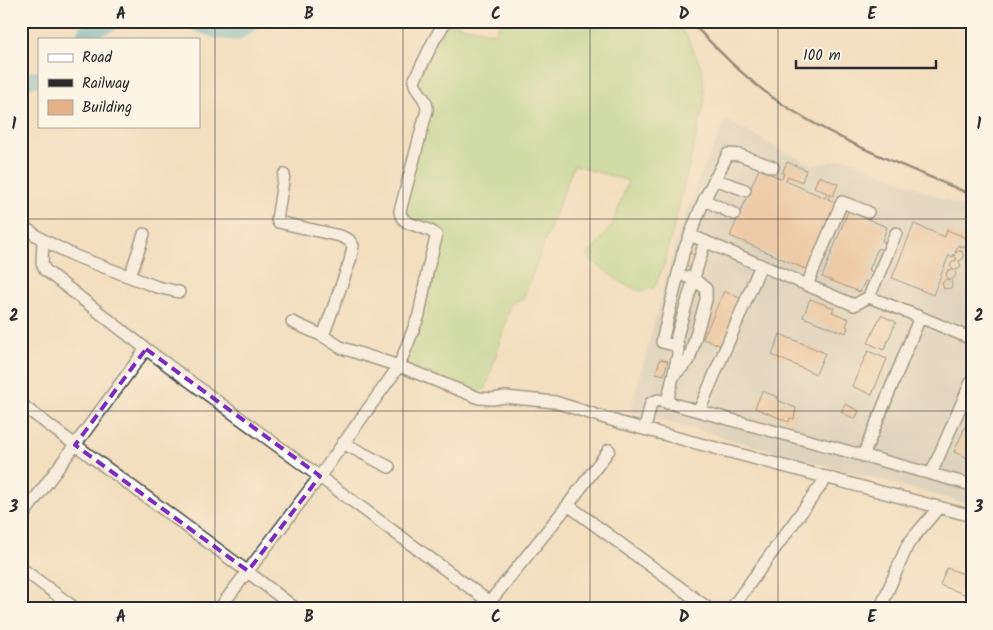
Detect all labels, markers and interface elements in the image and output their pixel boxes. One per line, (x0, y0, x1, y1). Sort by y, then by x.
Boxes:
text: A (116, 2, 126, 27)
text: B (304, 2, 314, 27)
text: C (491, 2, 501, 27)
text: D (679, 2, 690, 27)
text: E (868, 2, 878, 27)
legend (38, 38, 200, 128)
scale bar (796, 38, 936, 70)
text: 100 m (803, 44, 841, 68)
text: Road (82, 46, 113, 70)
text: Railway (82, 72, 130, 96)
text: Building (82, 96, 132, 120)
text: 1 (12, 112, 17, 137)
text: 1 (977, 112, 982, 137)
text: 2 (9, 304, 19, 329)
text: 2 (974, 304, 984, 329)
text: 3 (9, 495, 19, 520)
text: 3 (974, 495, 984, 520)
text: A (116, 605, 126, 630)
text: B (304, 605, 314, 630)
text: C (491, 605, 501, 630)
text: D (679, 605, 690, 630)
text: E (868, 605, 878, 630)

